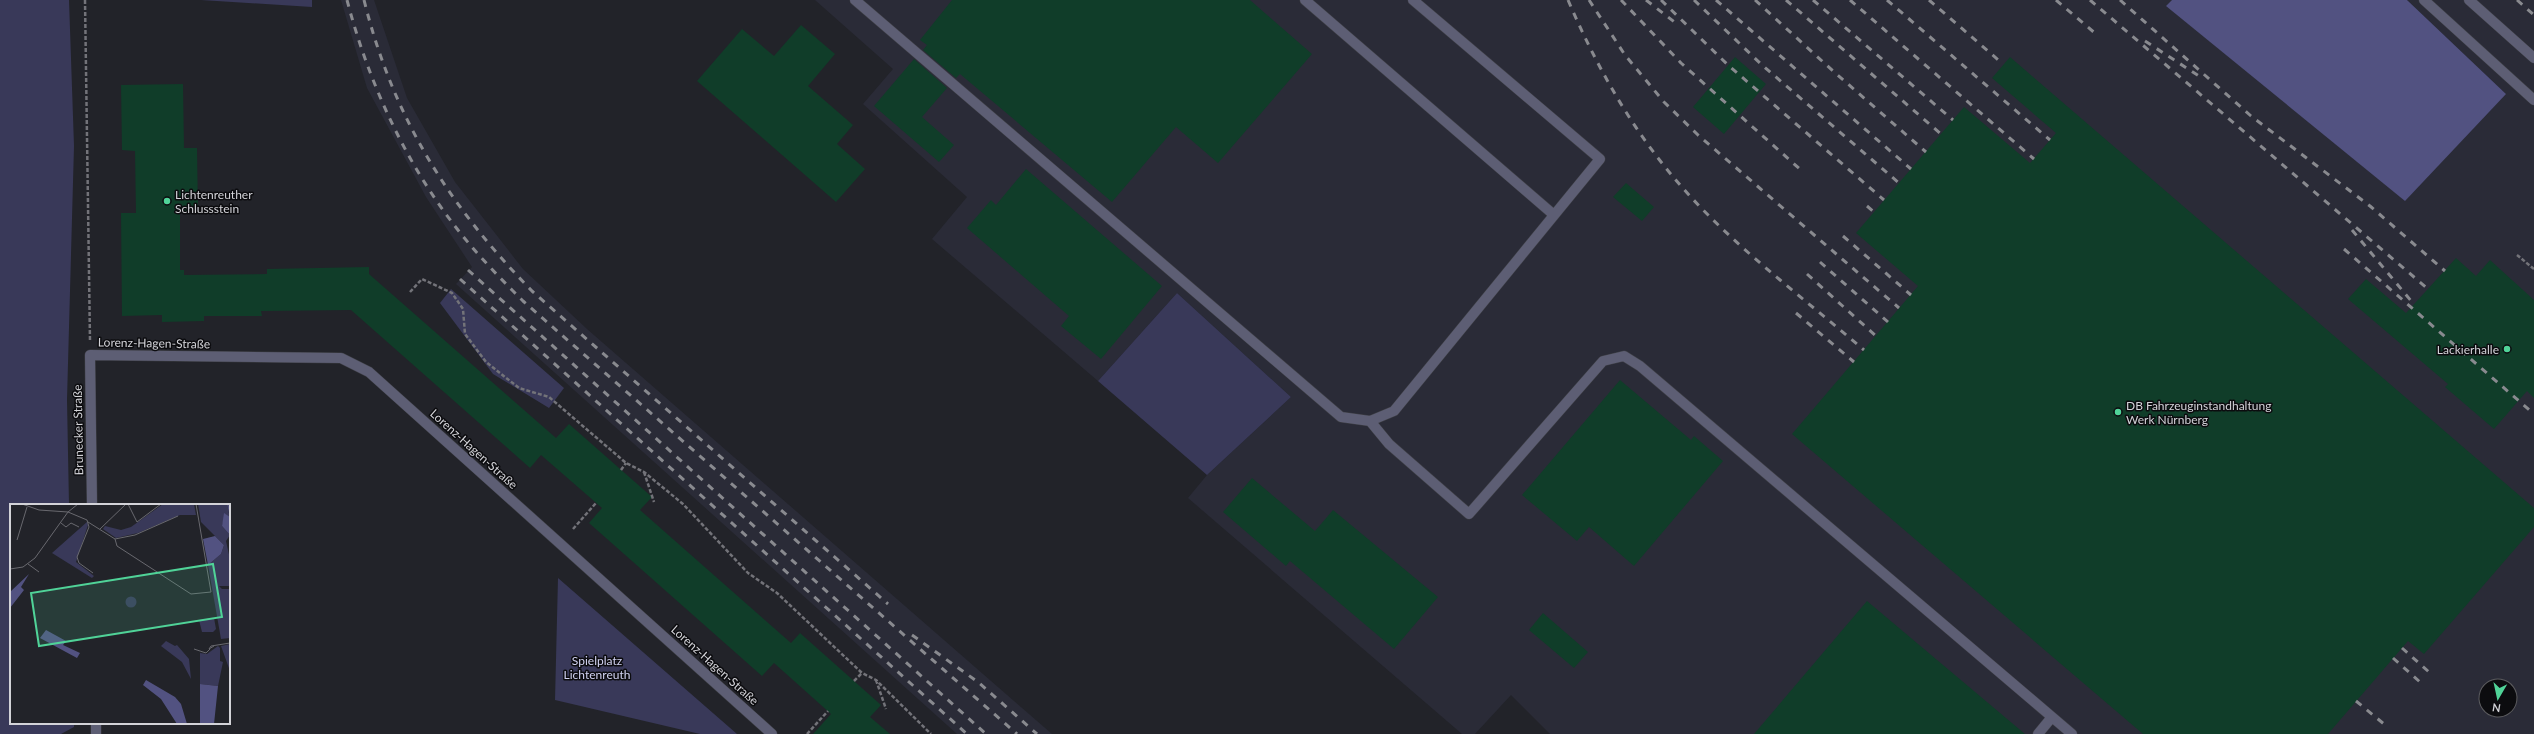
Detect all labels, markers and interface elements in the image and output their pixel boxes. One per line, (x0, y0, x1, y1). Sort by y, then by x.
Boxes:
place label: Lichtenreuther Schlussstein (175, 187, 253, 216)
marker: Lichtenreuther Schlussstein (162, 196, 172, 206)
street label: Lorenz-Hagen-Straße (98, 335, 210, 351)
place label: Lackierhalle (2437, 342, 2499, 357)
marker: Lackierhalle (2502, 344, 2512, 354)
street label: Brunecker Straße (70, 384, 86, 476)
place label: DB Fahrzeuginstandhaltung Werk Nürnberg (2126, 398, 2271, 427)
street label: Lorenz-Hagen-Straße (427, 406, 521, 492)
marker: DB Fahrzeuginstandhaltung Werk Nürnberg (2113, 407, 2123, 417)
inset map (10, 504, 230, 724)
street label: Lorenz-Hagen-Straße (668, 622, 762, 708)
park label: Spielplatz Lichtenreuth (564, 653, 630, 682)
north arrow (2478, 678, 2518, 718)
text: N (2491, 701, 2502, 715)

